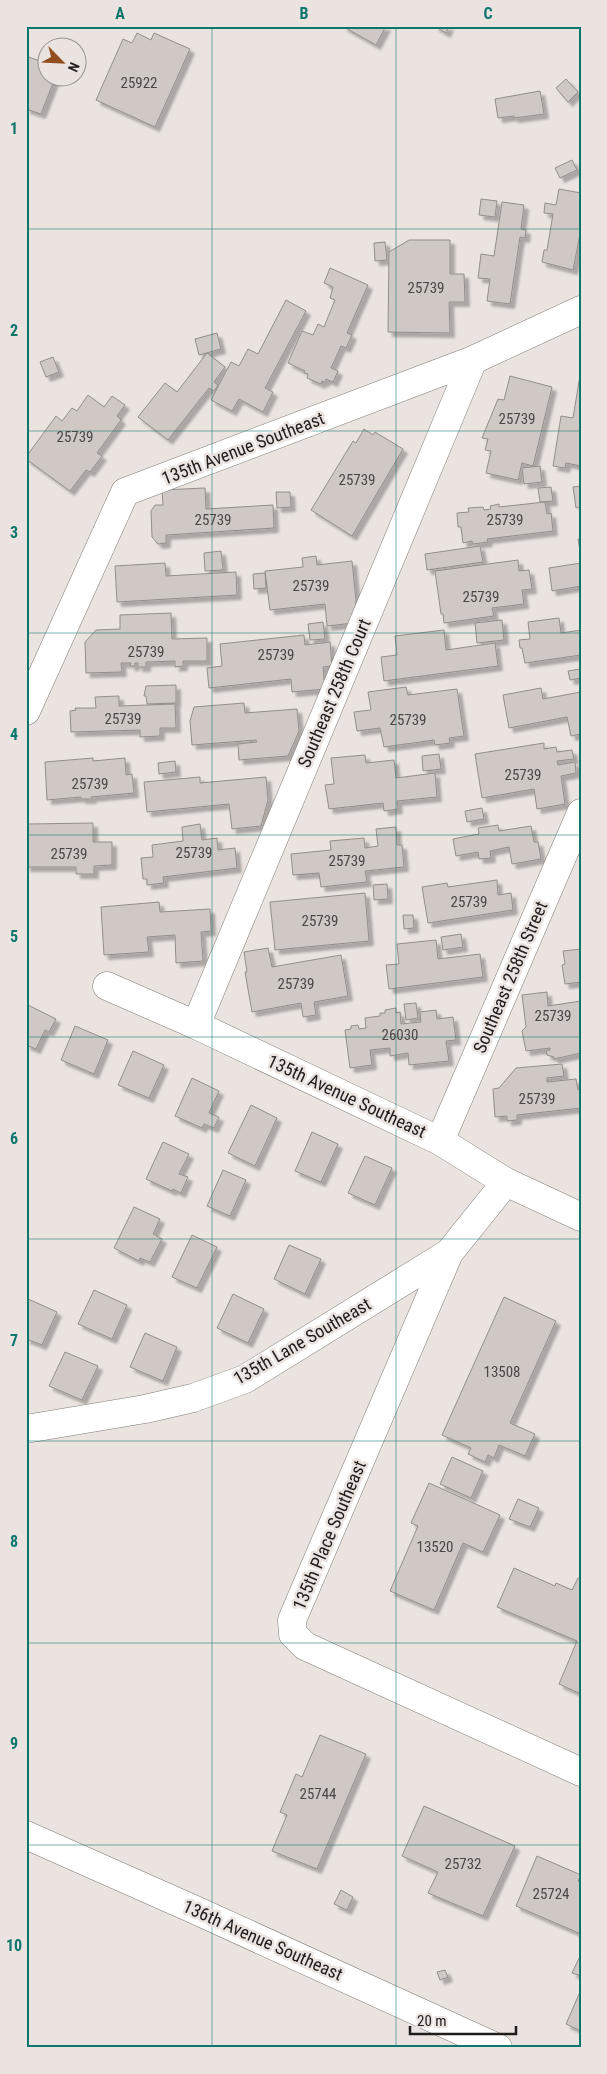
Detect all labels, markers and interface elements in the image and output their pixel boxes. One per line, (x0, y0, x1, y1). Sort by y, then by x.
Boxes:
text: A (115, 4, 125, 23)
text: B (300, 4, 309, 23)
text: C (483, 4, 493, 23)
north arrow (38, 38, 88, 88)
text: N (65, 60, 83, 74)
house number: 25922 (120, 74, 158, 92)
text: 1 (10, 119, 18, 138)
house number: 25739 (407, 279, 445, 297)
text: 2 (10, 321, 18, 340)
street label: 135th Avenue Southeast (159, 407, 327, 489)
house number: 25739 (498, 410, 536, 428)
house number: 25739 (56, 428, 94, 446)
house number: 25739 (338, 471, 376, 489)
house number: 25739 (194, 511, 232, 529)
house number: 25739 (486, 511, 524, 529)
text: 3 (10, 523, 18, 542)
house number: 25739 (292, 577, 330, 595)
house number: 25739 (462, 588, 500, 606)
street label: Southeast 258th Court (293, 615, 375, 771)
house number: 25739 (127, 643, 165, 661)
house number: 25739 (257, 646, 295, 664)
house number: 25739 (104, 710, 142, 728)
house number: 25739 (389, 711, 427, 729)
text: 4 (10, 725, 18, 744)
house number: 25739 (504, 766, 542, 784)
house number: 25739 (71, 775, 109, 793)
house number: 25739 (175, 844, 213, 862)
house number: 25739 (50, 845, 88, 863)
house number: 25739 (328, 852, 366, 870)
house number: 25739 (450, 893, 488, 911)
street label: Southeast 258th Street (469, 898, 551, 1056)
house number: 25739 (301, 912, 339, 930)
text: 5 (10, 927, 18, 946)
house number: 25739 (277, 975, 315, 993)
house number: 25739 (534, 1007, 572, 1025)
house number: 26030 (381, 1026, 419, 1044)
street label: 135th Avenue Southeast (264, 1050, 430, 1142)
house number: 25739 (518, 1090, 556, 1108)
text: 6 (10, 1129, 18, 1148)
street label: 135th Lane Southeast (230, 1293, 374, 1389)
text: 7 (10, 1331, 18, 1350)
house number: 13508 (483, 1363, 521, 1381)
street label: 135th Place Southeast (288, 1457, 370, 1613)
text: 8 (10, 1532, 18, 1551)
house number: 13520 (416, 1538, 454, 1556)
text: 9 (10, 1734, 18, 1753)
house number: 25744 (299, 1785, 337, 1803)
house number: 25732 (444, 1855, 482, 1873)
house number: 25724 (532, 1885, 570, 1903)
street label: 136th Avenue Southeast (180, 1895, 346, 1985)
text: 10 (6, 1936, 22, 1955)
scale bar (410, 2004, 516, 2036)
text: 20 m (417, 2012, 447, 2030)

